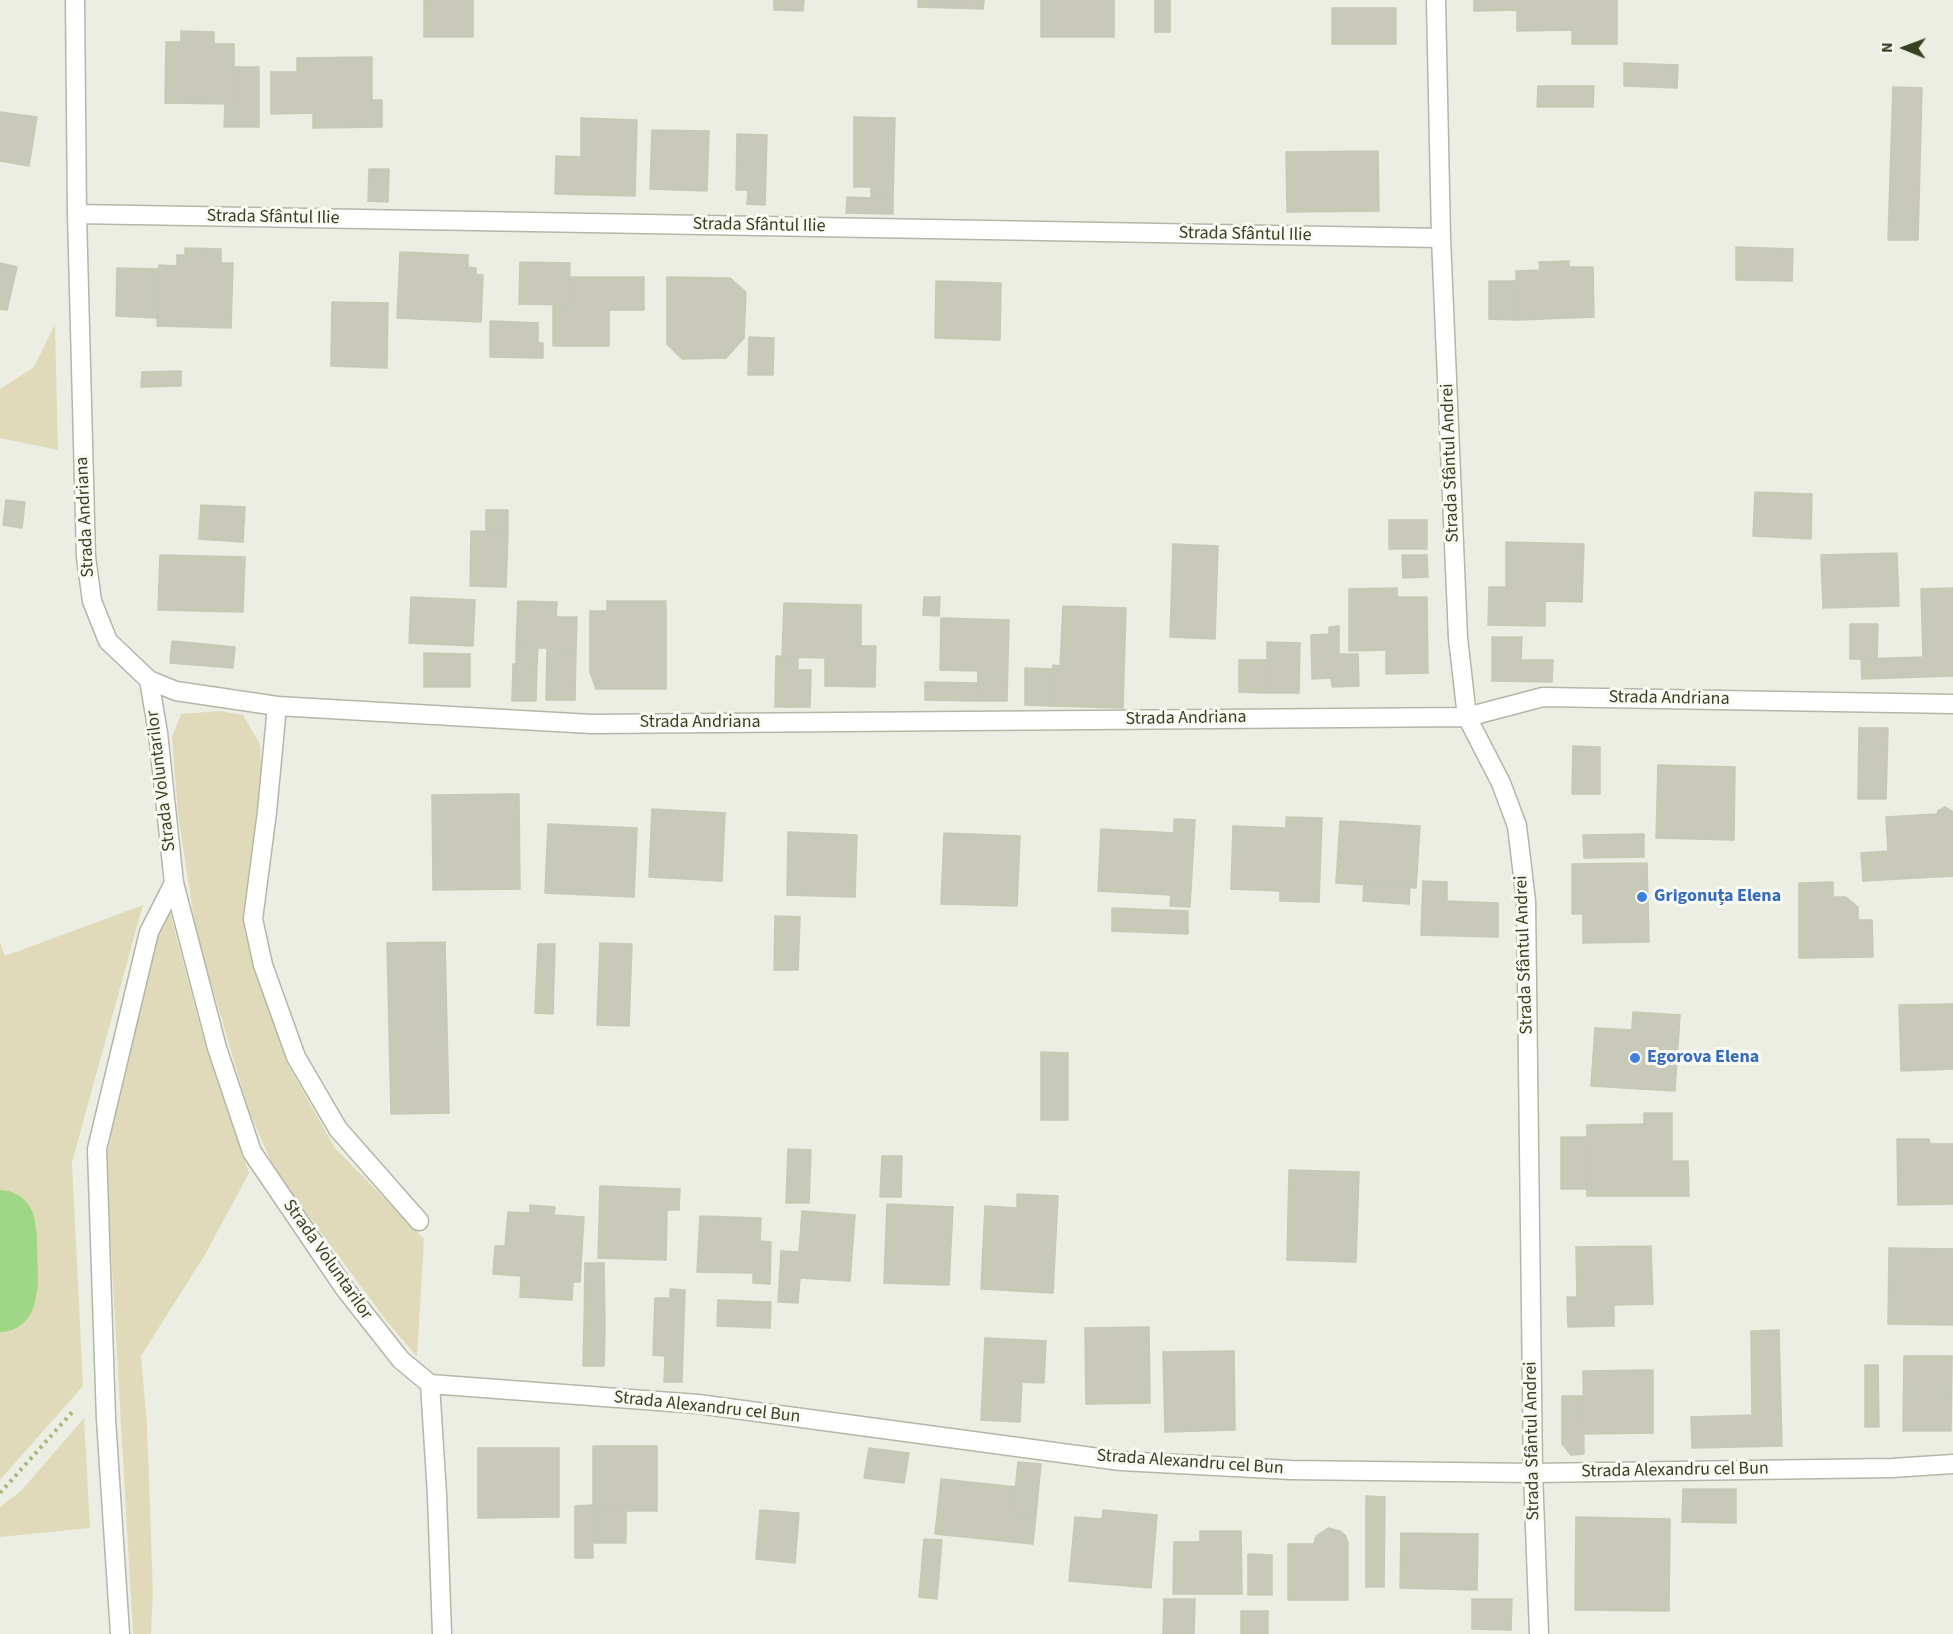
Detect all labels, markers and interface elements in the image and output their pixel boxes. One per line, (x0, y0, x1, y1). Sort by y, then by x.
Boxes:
north arrow (1875, 18, 1935, 78)
text: N (1876, 42, 1898, 53)
street label: Strada Sfântul Ilie (206, 206, 340, 230)
street label: Strada Sfântul Ilie (692, 214, 826, 238)
street label: Strada Sfântul Ilie (1178, 223, 1312, 247)
street label: Strada Sfântul Andrei (1437, 383, 1465, 543)
street label: Strada Andriana (72, 456, 100, 578)
street label: Strada Andriana (1608, 687, 1730, 711)
street label: Strada Andriana (1125, 707, 1247, 731)
street label: Strada Voluntarilor (143, 709, 181, 853)
street label: Strada Andriana (639, 712, 761, 734)
street label: Strada Sfântul Andrei (1511, 875, 1539, 1035)
place label: Grigonuța Elena (1654, 886, 1781, 908)
marker: Grigonuța Elena (1635, 890, 1649, 904)
place label: Egorova Elena (1647, 1047, 1759, 1069)
marker: Egorova Elena (1628, 1051, 1642, 1065)
street label: Strada Voluntarilor (277, 1196, 377, 1324)
street label: Strada Sfântul Andrei (1521, 1361, 1545, 1521)
street label: Strada Alexandru cel Bun (613, 1387, 801, 1429)
street label: Strada Alexandru cel Bun (1096, 1446, 1284, 1480)
street label: Strada Alexandru cel Bun (1581, 1459, 1769, 1483)

